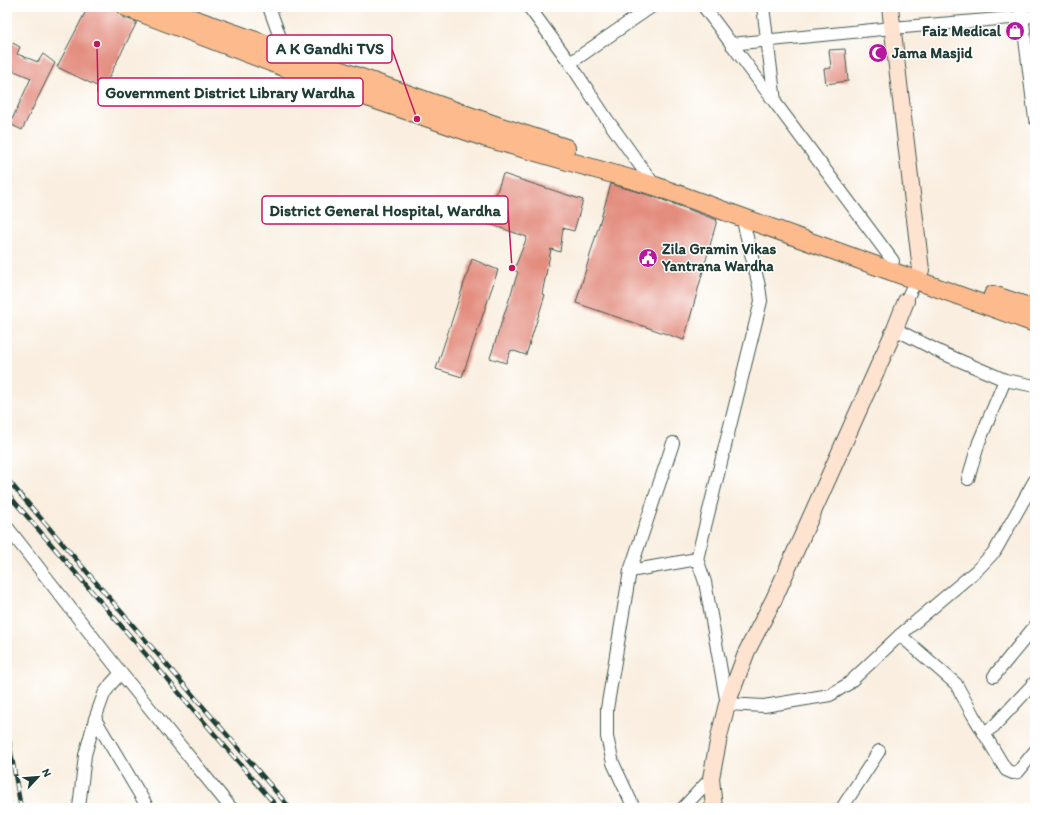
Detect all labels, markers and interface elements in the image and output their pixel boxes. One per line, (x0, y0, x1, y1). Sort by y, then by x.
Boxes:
shop icon: Faiz Medical (1004, 20, 1026, 42)
place label: Faiz Medical (922, 22, 1002, 40)
callout: A K Gandhi TVS (267, 35, 392, 63)
text: A K Gandhi TVS (275, 39, 384, 58)
mosque icon: Jama Masjid (867, 42, 889, 64)
place label: Jama Masjid (891, 44, 973, 63)
callout: Government District Library Wardha (98, 78, 363, 106)
text: Government District Library Wardha (105, 83, 356, 103)
callout: District General Hospital, Wardha (262, 196, 508, 224)
text: District General Hospital, Wardha (269, 201, 501, 221)
place label: Zila Gramin Vikas Yantrana Wardha (661, 240, 777, 275)
public building icon: Zila Gramin Vikas Yantrana Wardha (637, 247, 659, 269)
north arrow (18, 757, 58, 797)
text: N (39, 767, 54, 779)

